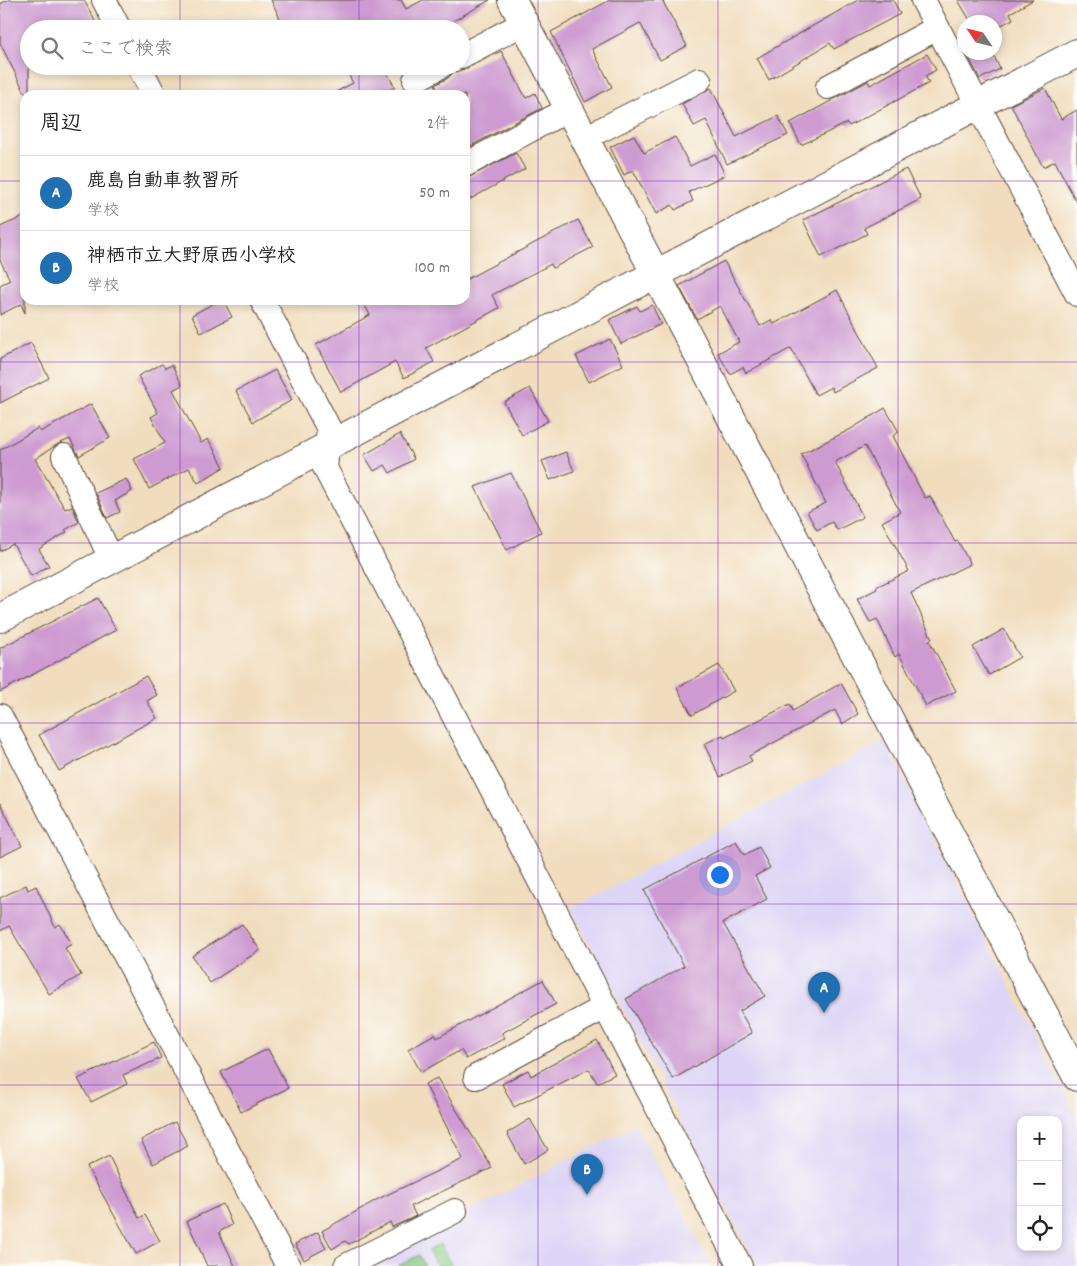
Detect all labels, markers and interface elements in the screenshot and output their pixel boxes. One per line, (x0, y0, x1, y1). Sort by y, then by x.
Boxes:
north arrow (957, 15, 1002, 60)
search box (20, 20, 470, 75)
icon: search (38, 34, 66, 62)
text: ここで検索 (78, 37, 173, 64)
text: 周辺 (40, 110, 82, 140)
text: 2件 (427, 113, 450, 136)
text: 鹿島自動車教習所 (87, 169, 239, 196)
text: A (52, 182, 60, 205)
text: 50 m (419, 182, 450, 205)
text: 学校 (87, 200, 119, 223)
text: 神栖市立大野原西小学校 (87, 244, 296, 271)
text: B (52, 257, 60, 280)
text: 100 m (414, 257, 450, 280)
text: 学校 (87, 275, 119, 298)
your location (707, 862, 733, 888)
pin: A (808, 972, 840, 1013)
map controls (1017, 1116, 1062, 1251)
button: + (1017, 1116, 1062, 1161)
pin: B (571, 1154, 603, 1195)
button: − (1017, 1161, 1062, 1206)
button: locate (1017, 1206, 1062, 1251)

